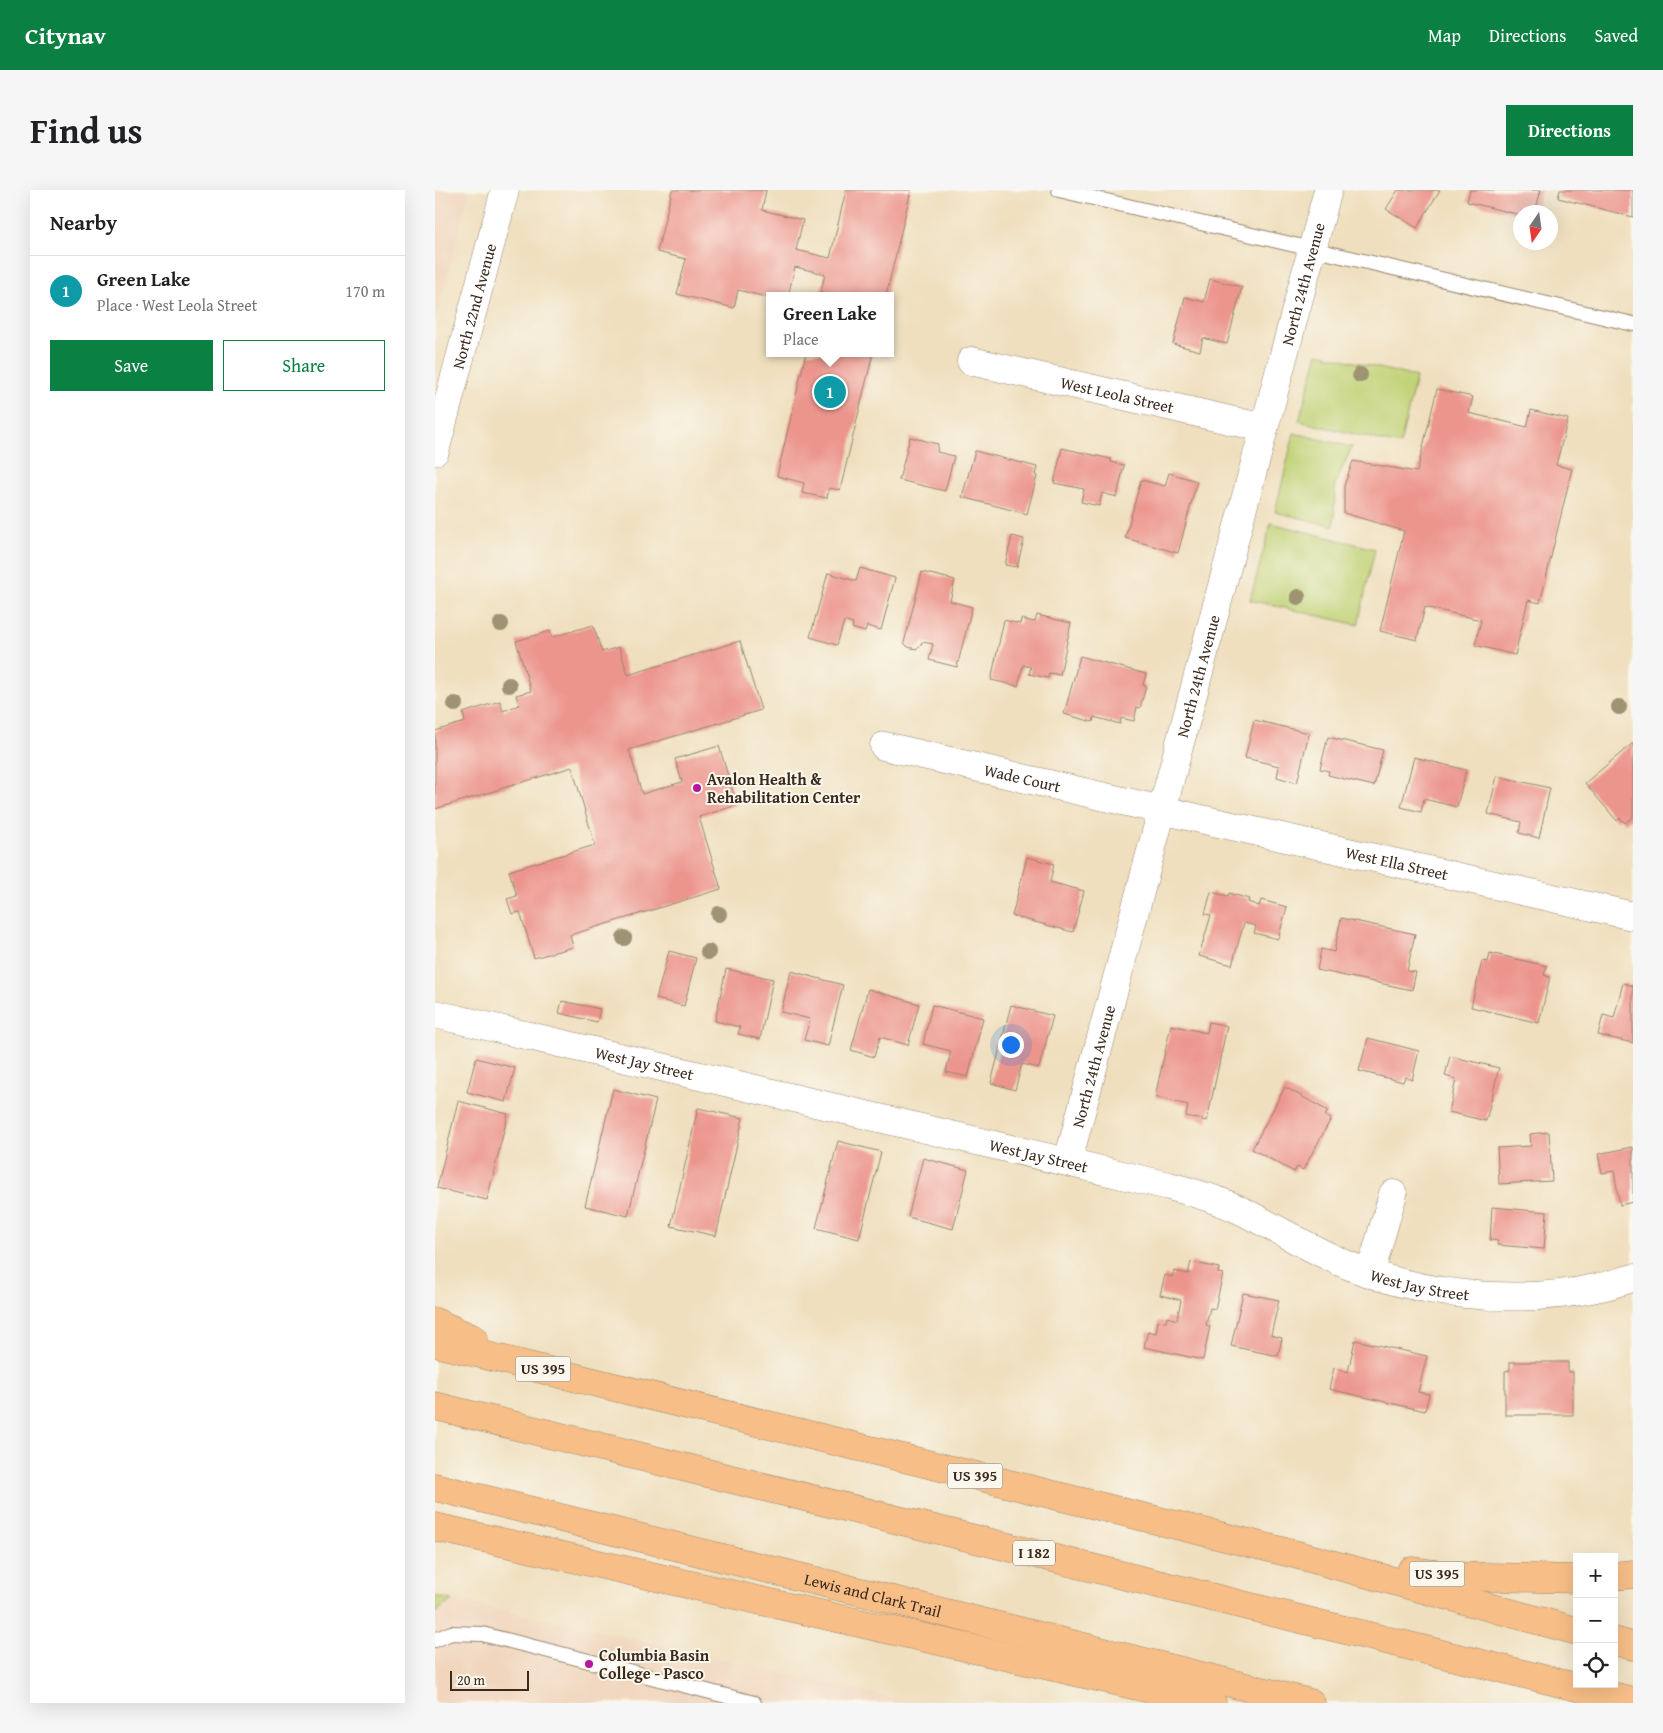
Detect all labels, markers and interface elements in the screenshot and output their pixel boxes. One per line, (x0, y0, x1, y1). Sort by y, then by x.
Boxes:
text: Citynav (25, 18, 106, 53)
text: Map (1428, 22, 1461, 49)
text: Directions (1489, 22, 1566, 49)
text: Saved (1594, 22, 1638, 49)
text: Find us (30, 105, 143, 156)
button: Directions (1506, 105, 1633, 156)
north arrow (1513, 205, 1558, 250)
text: Nearby (50, 207, 117, 238)
street label: North 24th Avenue (1275, 220, 1331, 348)
street label: North 22nd Avenue (446, 241, 502, 372)
text: Green Lake (97, 265, 190, 293)
text: 1 (62, 279, 70, 303)
text: 170 m (345, 279, 385, 303)
popup (766, 292, 894, 357)
text: Place · West Leola Street (97, 293, 258, 317)
text: Green Lake (783, 299, 877, 327)
text: Place (783, 327, 819, 351)
button: Save (50, 340, 213, 391)
button: Share (223, 340, 385, 391)
street label: West Leola Street (1058, 370, 1177, 419)
pin: 1 (814, 373, 846, 411)
street label: North 24th Avenue (1170, 612, 1226, 740)
street label: Wade Court (982, 757, 1063, 798)
place label: Avalon Health & Rehabilitation Center (707, 767, 861, 809)
marker: Avalon Health & Rehabilitation Center (691, 782, 703, 794)
street label: West Ella Street (1343, 840, 1451, 886)
street label: North 24th Avenue (1065, 1002, 1121, 1130)
your location (998, 1032, 1024, 1058)
street label: West Jay Street (593, 1040, 696, 1086)
street label: West Jay Street (987, 1132, 1091, 1179)
street label: West Jay Street (1367, 1262, 1471, 1306)
road number: US 395 (515, 1356, 571, 1382)
road number: US 395 (947, 1464, 1003, 1488)
road number: I 182 (1013, 1540, 1055, 1566)
map controls (1573, 1553, 1618, 1688)
button: + (1573, 1553, 1618, 1598)
road number: US 395 (1409, 1562, 1465, 1586)
street label: Lewis and Clark Trail (802, 1566, 945, 1624)
button: − (1573, 1598, 1618, 1643)
place label: Columbia Basin College - Pasco (599, 1643, 710, 1685)
button: locate (1573, 1643, 1618, 1688)
marker: Columbia Basin College - Pasco (583, 1658, 595, 1670)
scale bar (450, 1668, 529, 1691)
text: 20 m (457, 1670, 485, 1690)

